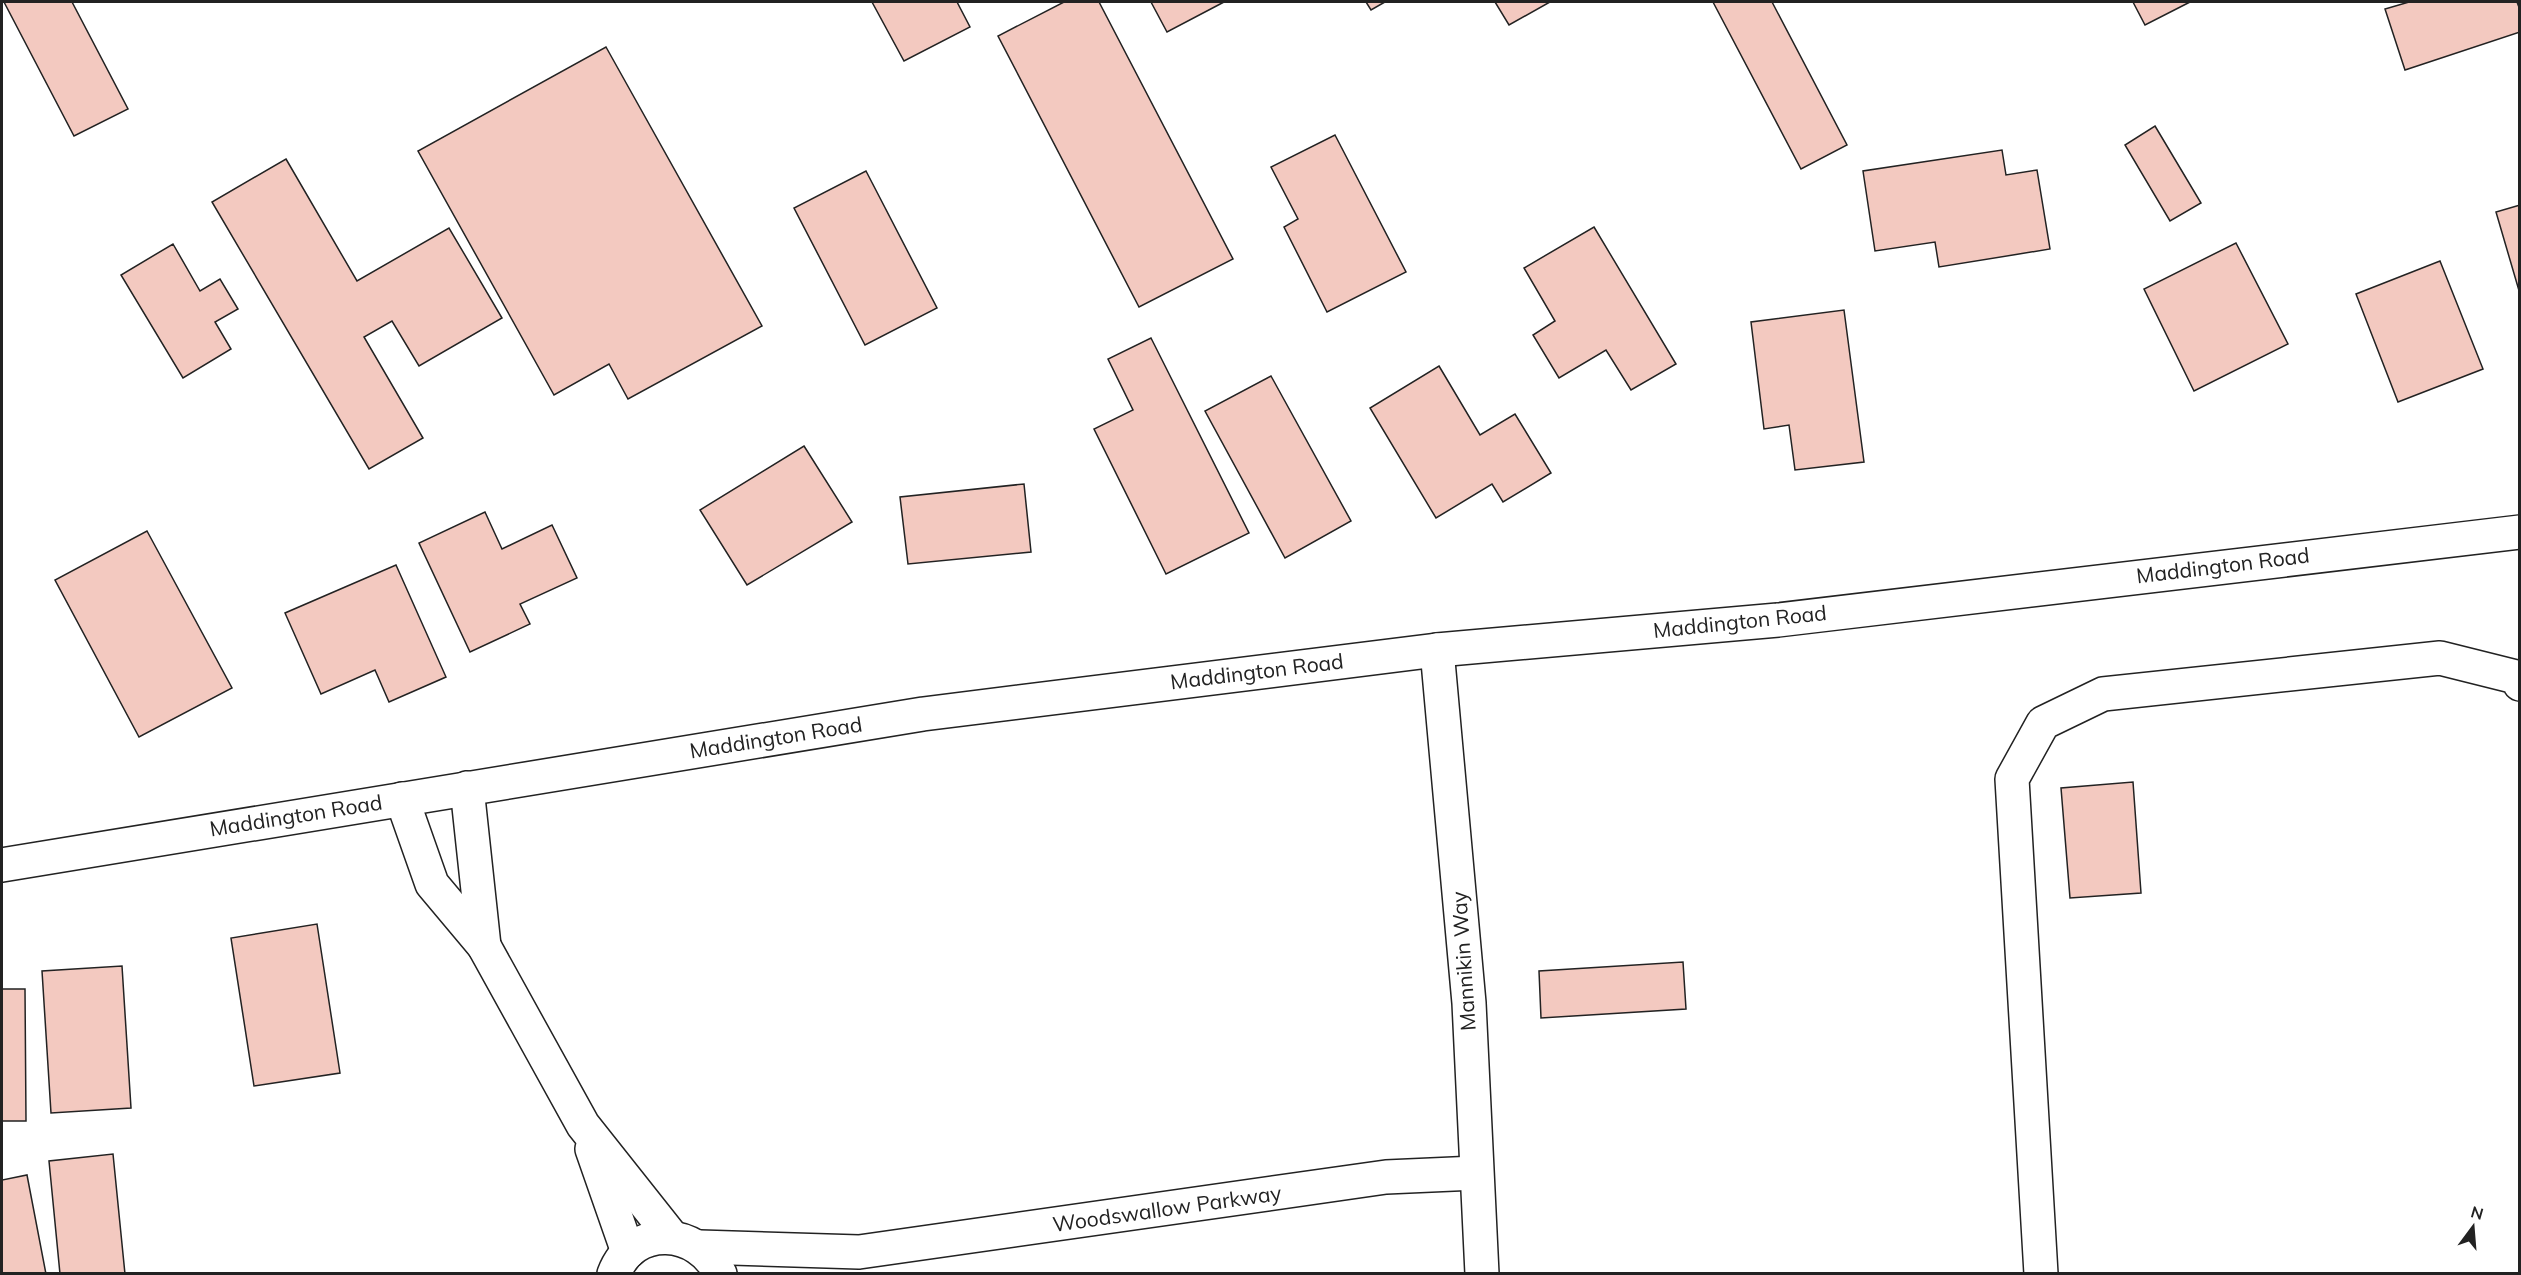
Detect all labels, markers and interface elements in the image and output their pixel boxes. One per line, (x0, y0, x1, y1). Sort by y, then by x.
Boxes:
street label: Maddington Road (2135, 541, 2311, 589)
street label: Maddington Road (1652, 599, 1828, 643)
street label: Maddington Road (1169, 647, 1345, 695)
street label: Maddington Road (688, 711, 864, 763)
street label: Maddington Road (208, 789, 384, 841)
street label: Mannikin Way (1445, 891, 1481, 1032)
street label: Woodswallow Parkway (1051, 1179, 1283, 1237)
north arrow (2443, 1197, 2503, 1257)
text: N (2469, 1201, 2486, 1224)

